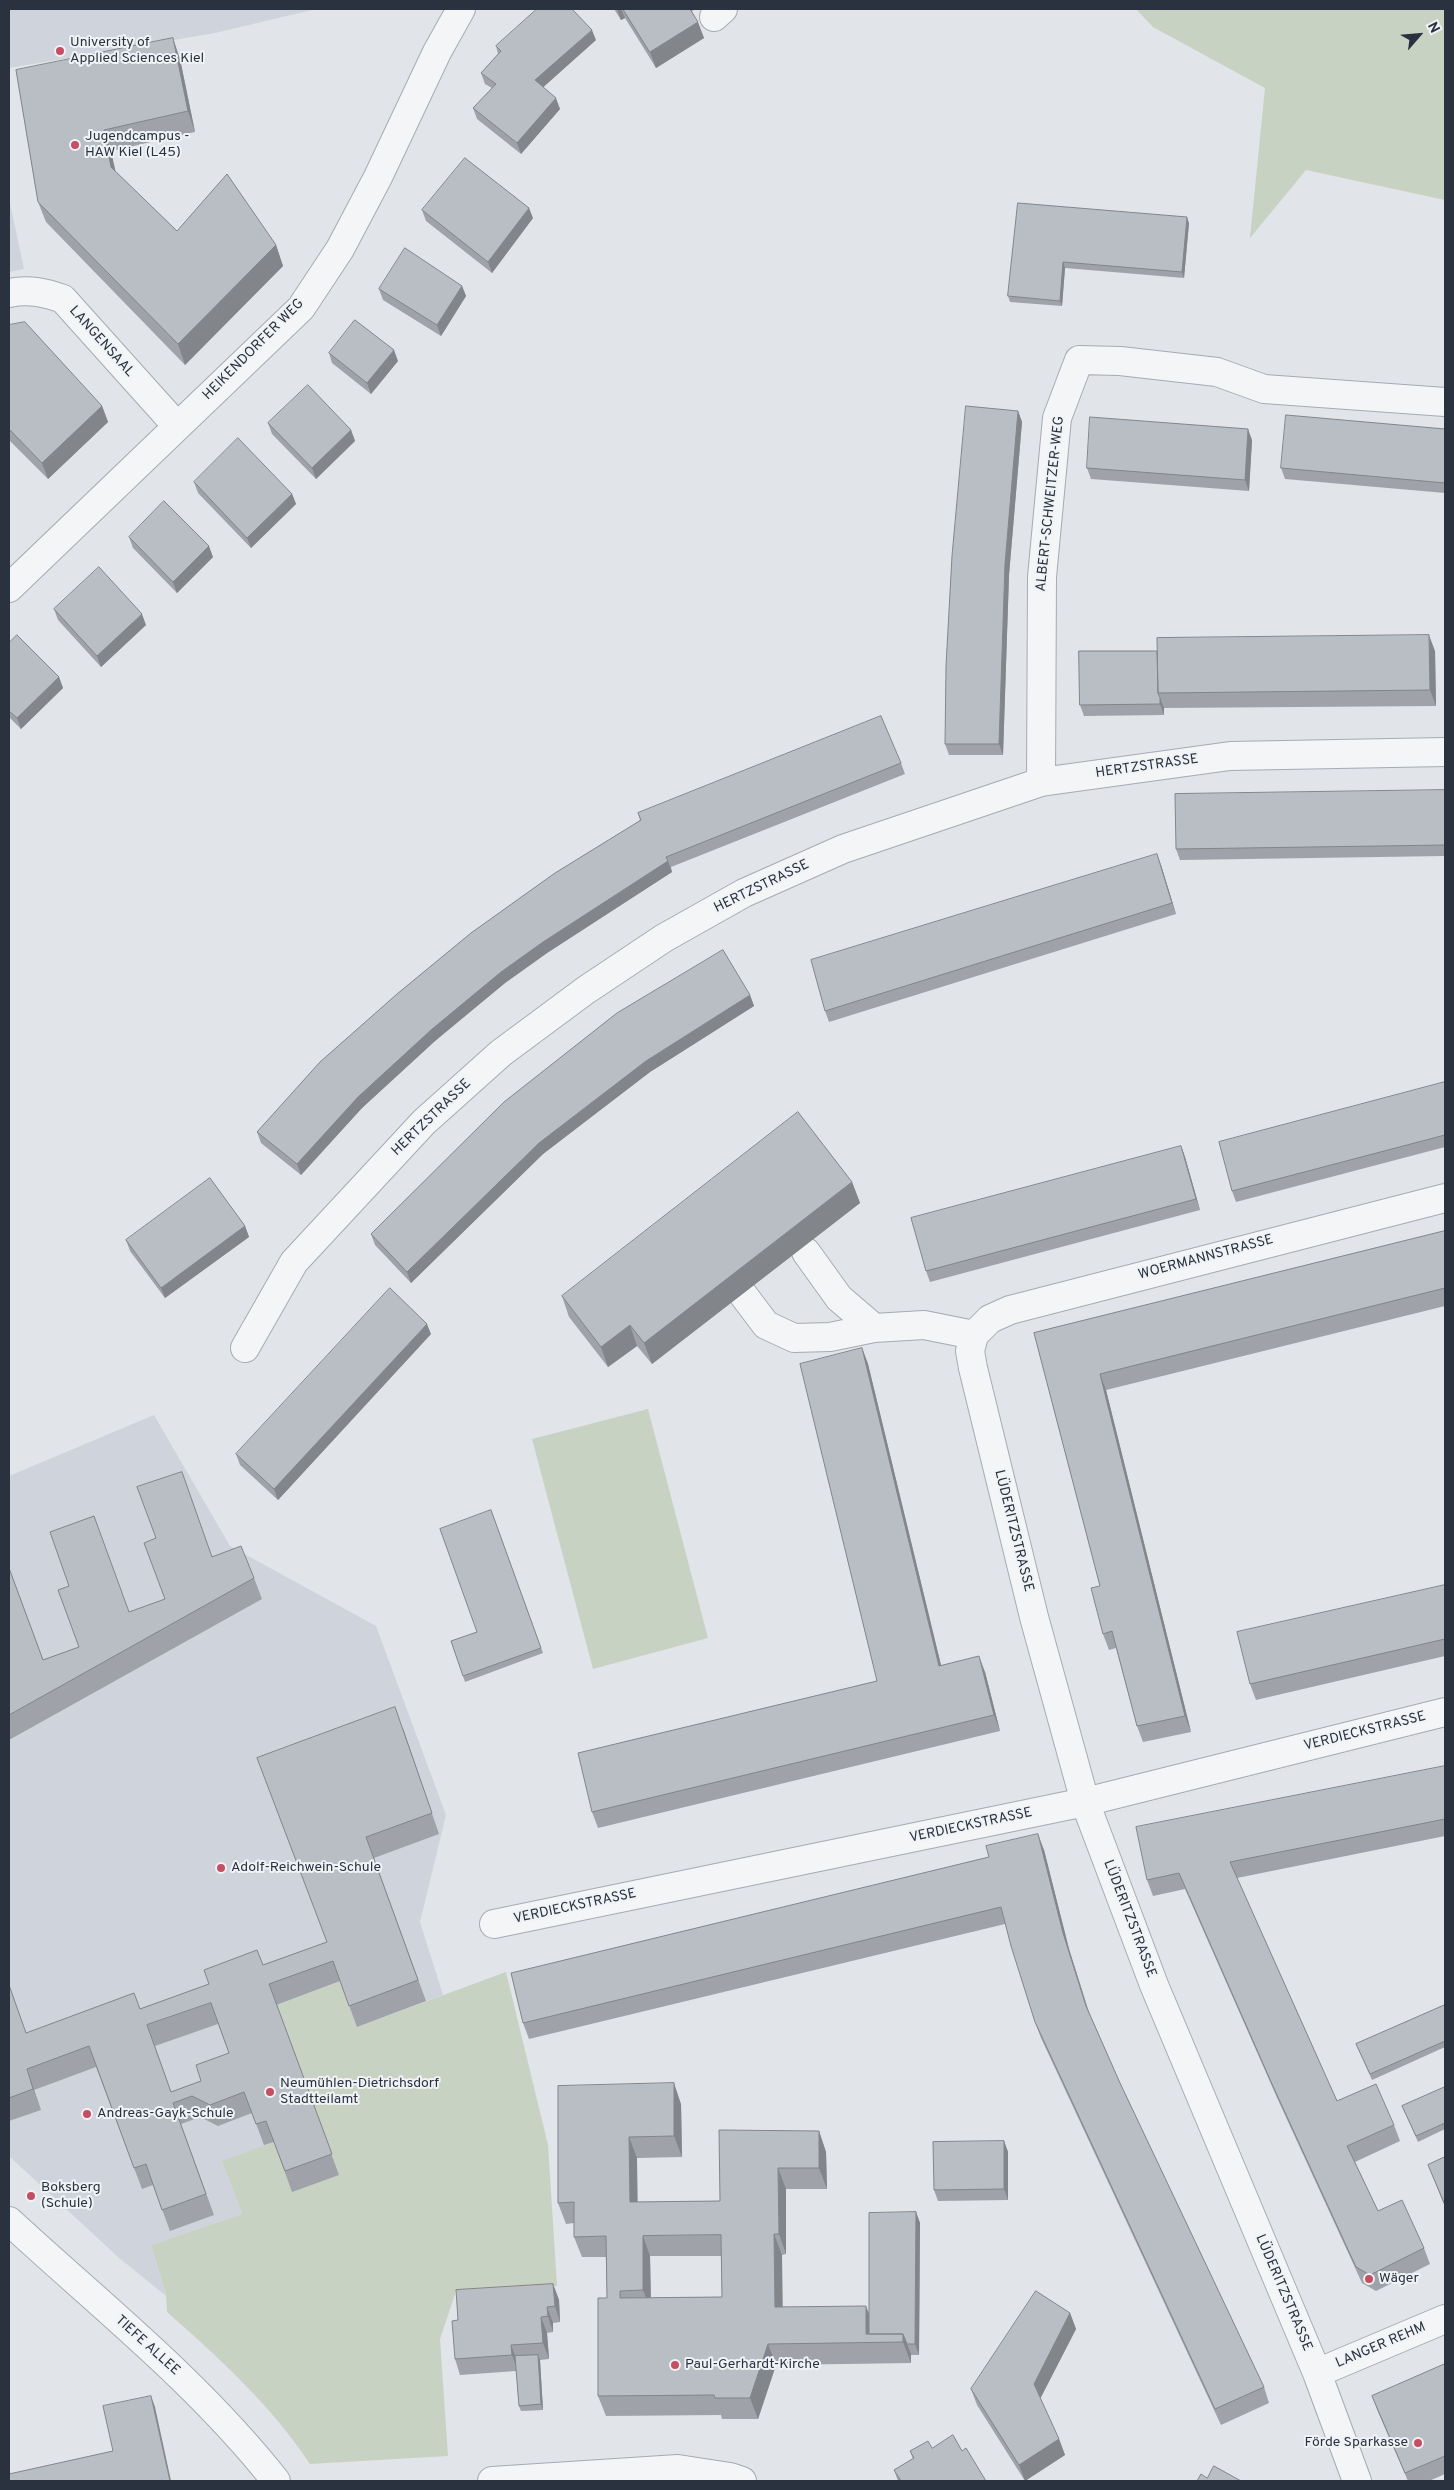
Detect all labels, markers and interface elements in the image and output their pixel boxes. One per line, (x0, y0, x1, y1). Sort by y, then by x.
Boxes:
north arrow (1394, 10, 1444, 60)
text: N (1423, 20, 1443, 36)
place label: University of Applied Sciences Kiel (70, 35, 204, 68)
marker: University of Applied Sciences Kiel (54, 45, 66, 57)
place label: Jugendcampus - HAW Kiel (L45) (85, 129, 190, 162)
marker: Jugendcampus - HAW Kiel (L45) (69, 139, 81, 151)
street label: HEIKENDORFER WEG (200, 296, 308, 404)
street label: LANGENSAAL (65, 303, 137, 381)
street label: ALBERT-SCHWEITZER-WEG (1033, 415, 1069, 593)
street label: HERTZSTRASSE (1094, 751, 1200, 783)
street label: HERTZSTRASSE (712, 857, 812, 917)
street label: HERTZSTRASSE (389, 1076, 475, 1160)
street label: WOERMANNSTRASSE (1137, 1232, 1275, 1284)
street label: LÜDERITZSTRASSE (990, 1468, 1036, 1594)
street label: VERDIECKSTRASSE (1302, 1709, 1428, 1755)
street label: VERDIECKSTRASSE (908, 1805, 1034, 1847)
street label: LÜDERITZSTRASSE (1099, 1858, 1159, 1980)
place label: Adolf-Reichwein-Schule (231, 1860, 381, 1876)
marker: Adolf-Reichwein-Schule (215, 1862, 227, 1874)
street label: VERDIECKSTRASSE (512, 1886, 638, 1928)
place label: Neumühlen-Dietrichsdorf Stadtteilamt (280, 2076, 439, 2108)
marker: Neumühlen-Dietrichsdorf Stadtteilamt (264, 2086, 276, 2098)
place label: Andreas-Gayk-Schule (97, 2106, 233, 2122)
marker: Andreas-Gayk-Schule (81, 2108, 93, 2120)
place label: Boksberg (Schule) (41, 2180, 101, 2212)
marker: Boksberg (Schule) (25, 2190, 37, 2202)
street label: LÜDERITZSTRASSE (1251, 2232, 1315, 2354)
place label: Wäger (1379, 2271, 1419, 2287)
marker: Wäger (1363, 2273, 1375, 2285)
street label: TIEFE ALLEE (111, 2313, 183, 2379)
street label: LANGER REHM (1333, 2319, 1429, 2373)
place label: Paul-Gerhardt-Kirche (685, 2357, 820, 2373)
marker: Paul-Gerhardt-Kirche (669, 2359, 681, 2371)
place label: Förde Sparkasse (1305, 2435, 1408, 2451)
marker: Förde Sparkasse (1412, 2437, 1424, 2449)

